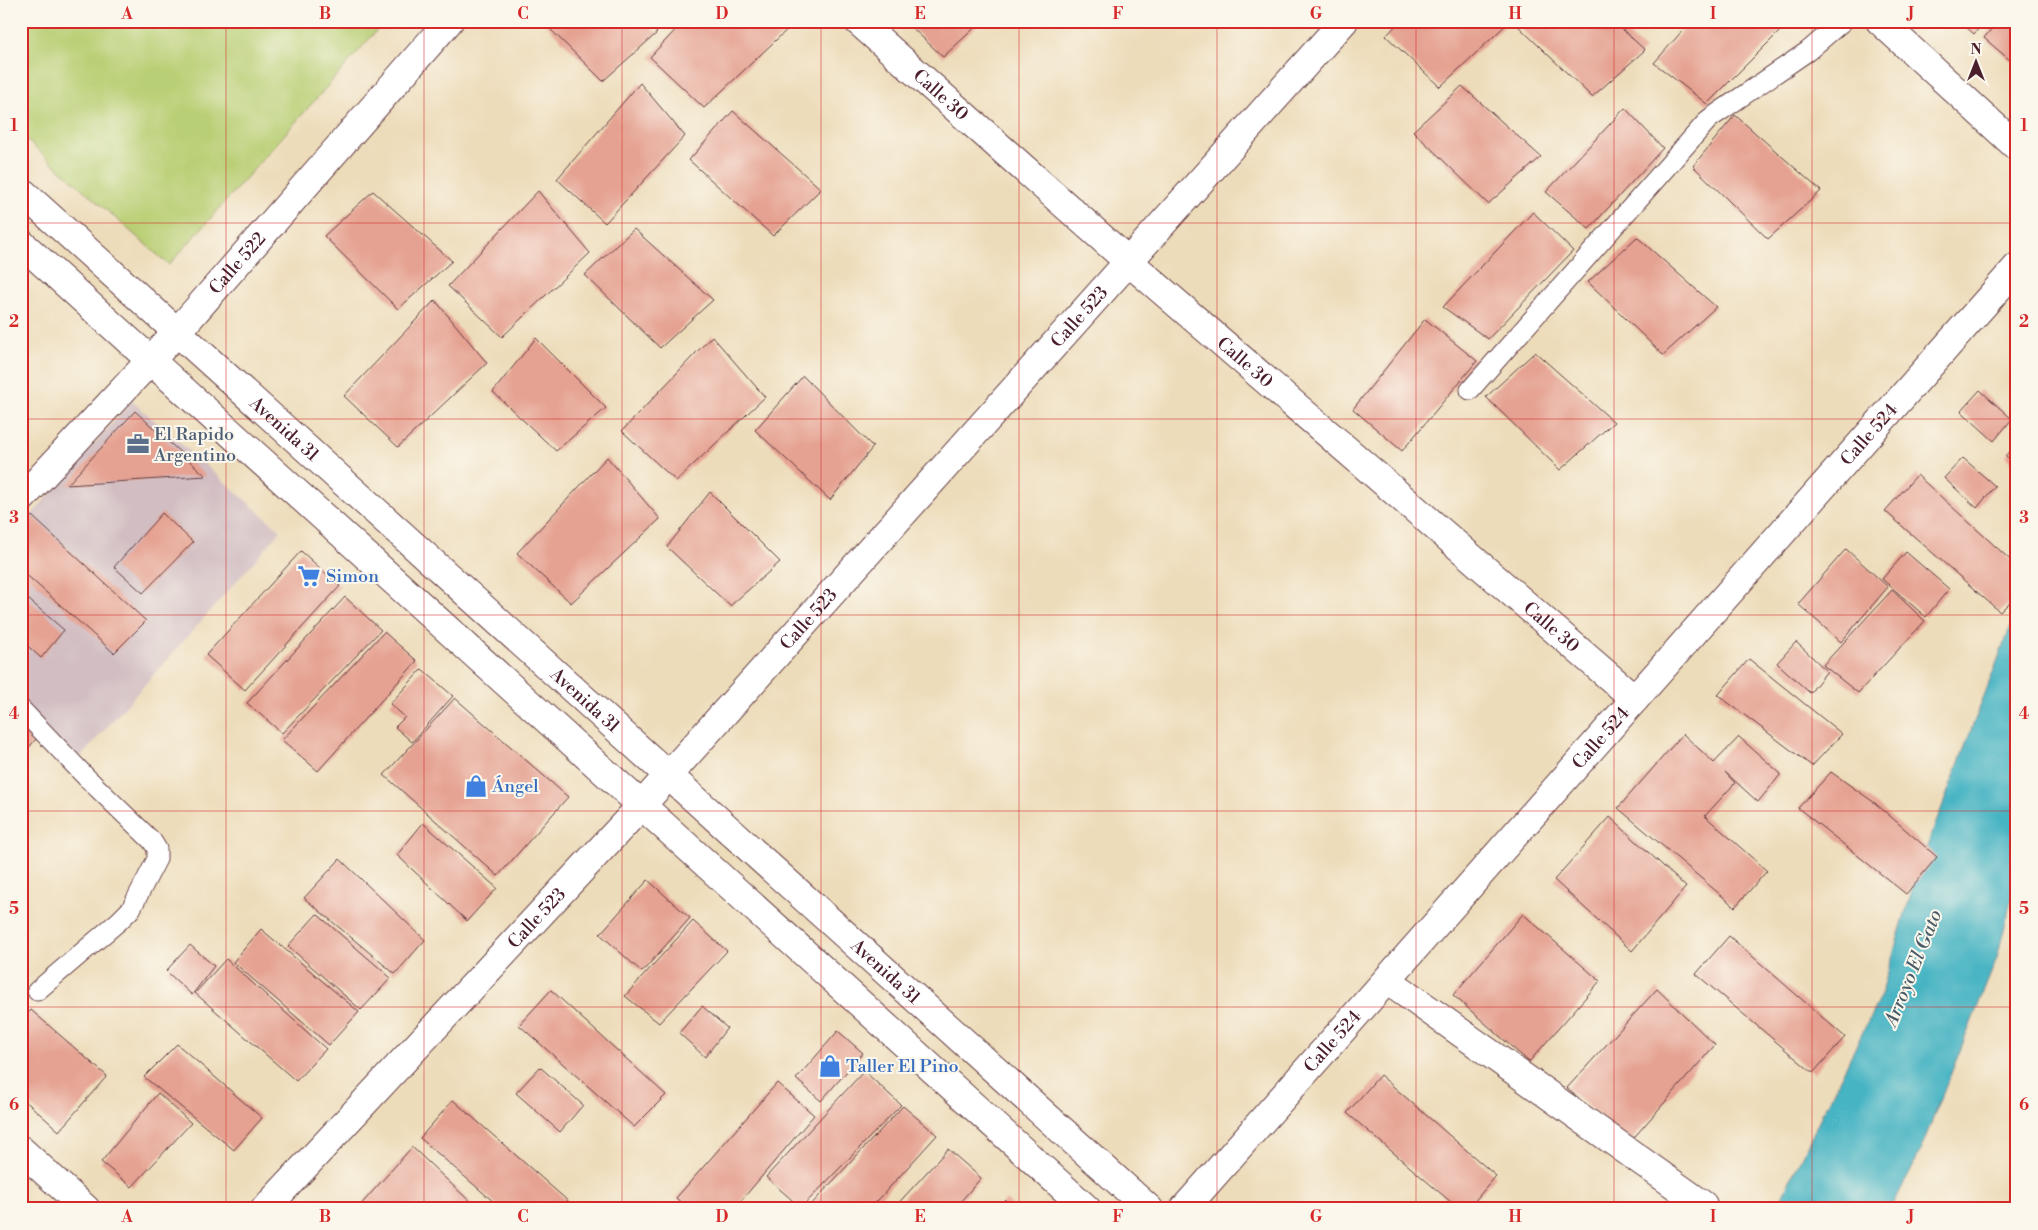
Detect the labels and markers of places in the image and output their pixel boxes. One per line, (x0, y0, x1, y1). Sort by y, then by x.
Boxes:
place label: El Rapido Argentino (153, 423, 236, 467)
office icon: El Rapido Argentino (125, 431, 151, 457)
supermarket icon: Simon (296, 563, 322, 589)
place label: Simon (326, 565, 379, 588)
shop icon: Ángel (463, 773, 489, 799)
place label: Ángel (491, 775, 539, 798)
shop icon: Taller El Pino (817, 1053, 843, 1079)
place label: Taller El Pino (846, 1055, 959, 1078)

